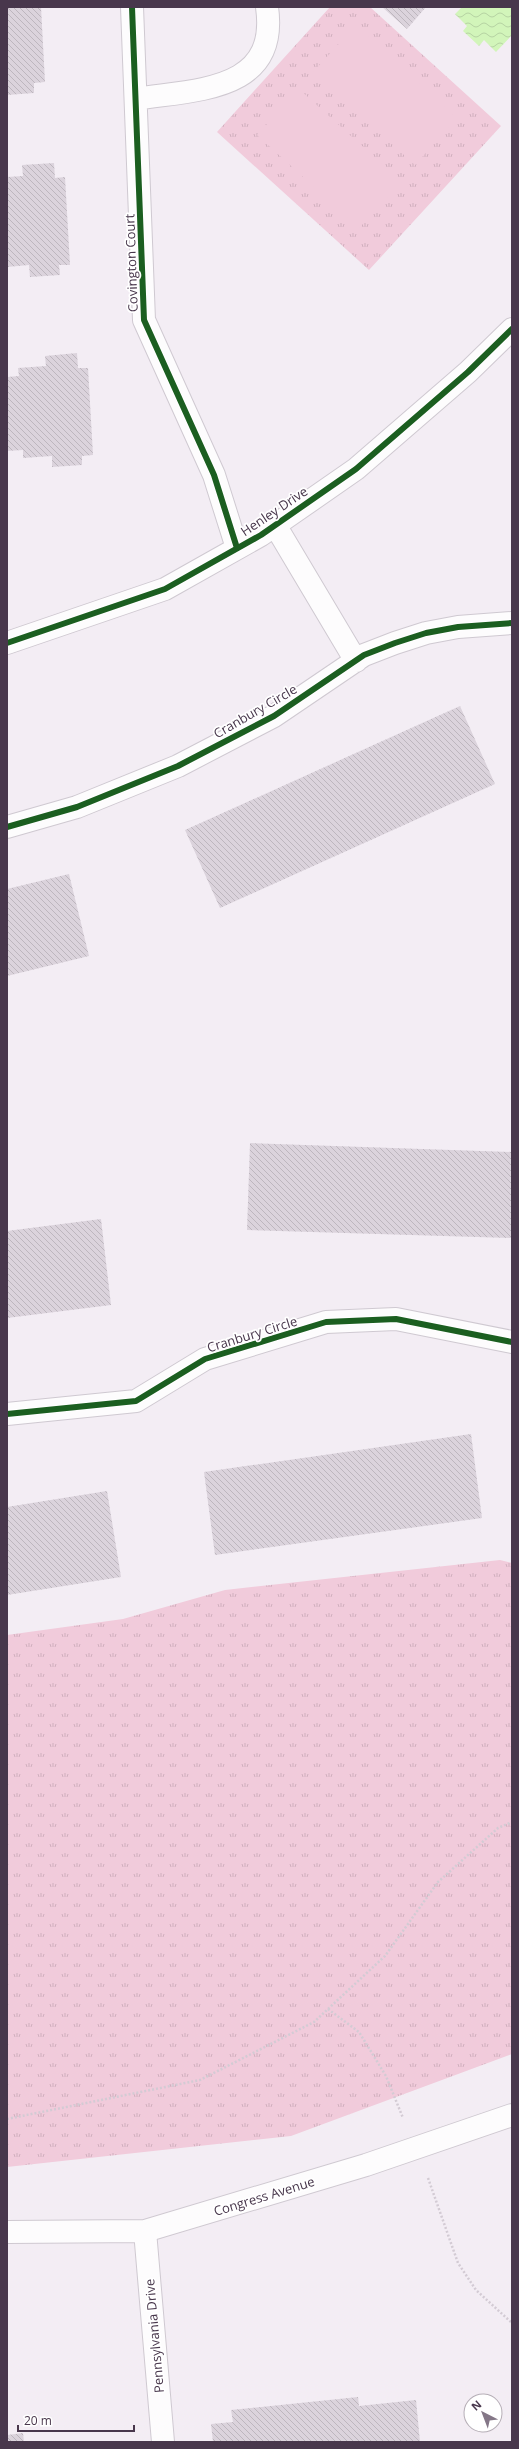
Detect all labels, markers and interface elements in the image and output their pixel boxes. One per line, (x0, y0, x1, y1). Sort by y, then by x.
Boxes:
street label: Covington Court (120, 213, 142, 313)
street label: Henley Drive (237, 482, 311, 540)
street label: Cranbury Circle (210, 680, 300, 742)
street label: Cranbury Circle (205, 1312, 299, 1356)
street label: Congress Avenue (211, 2172, 317, 2220)
street label: Pennsylvania Drive (140, 2278, 168, 2394)
north arrow (463, 2393, 503, 2433)
text: N (468, 2397, 484, 2414)
scale bar (18, 2407, 134, 2433)
text: 20 m (24, 2412, 52, 2429)

